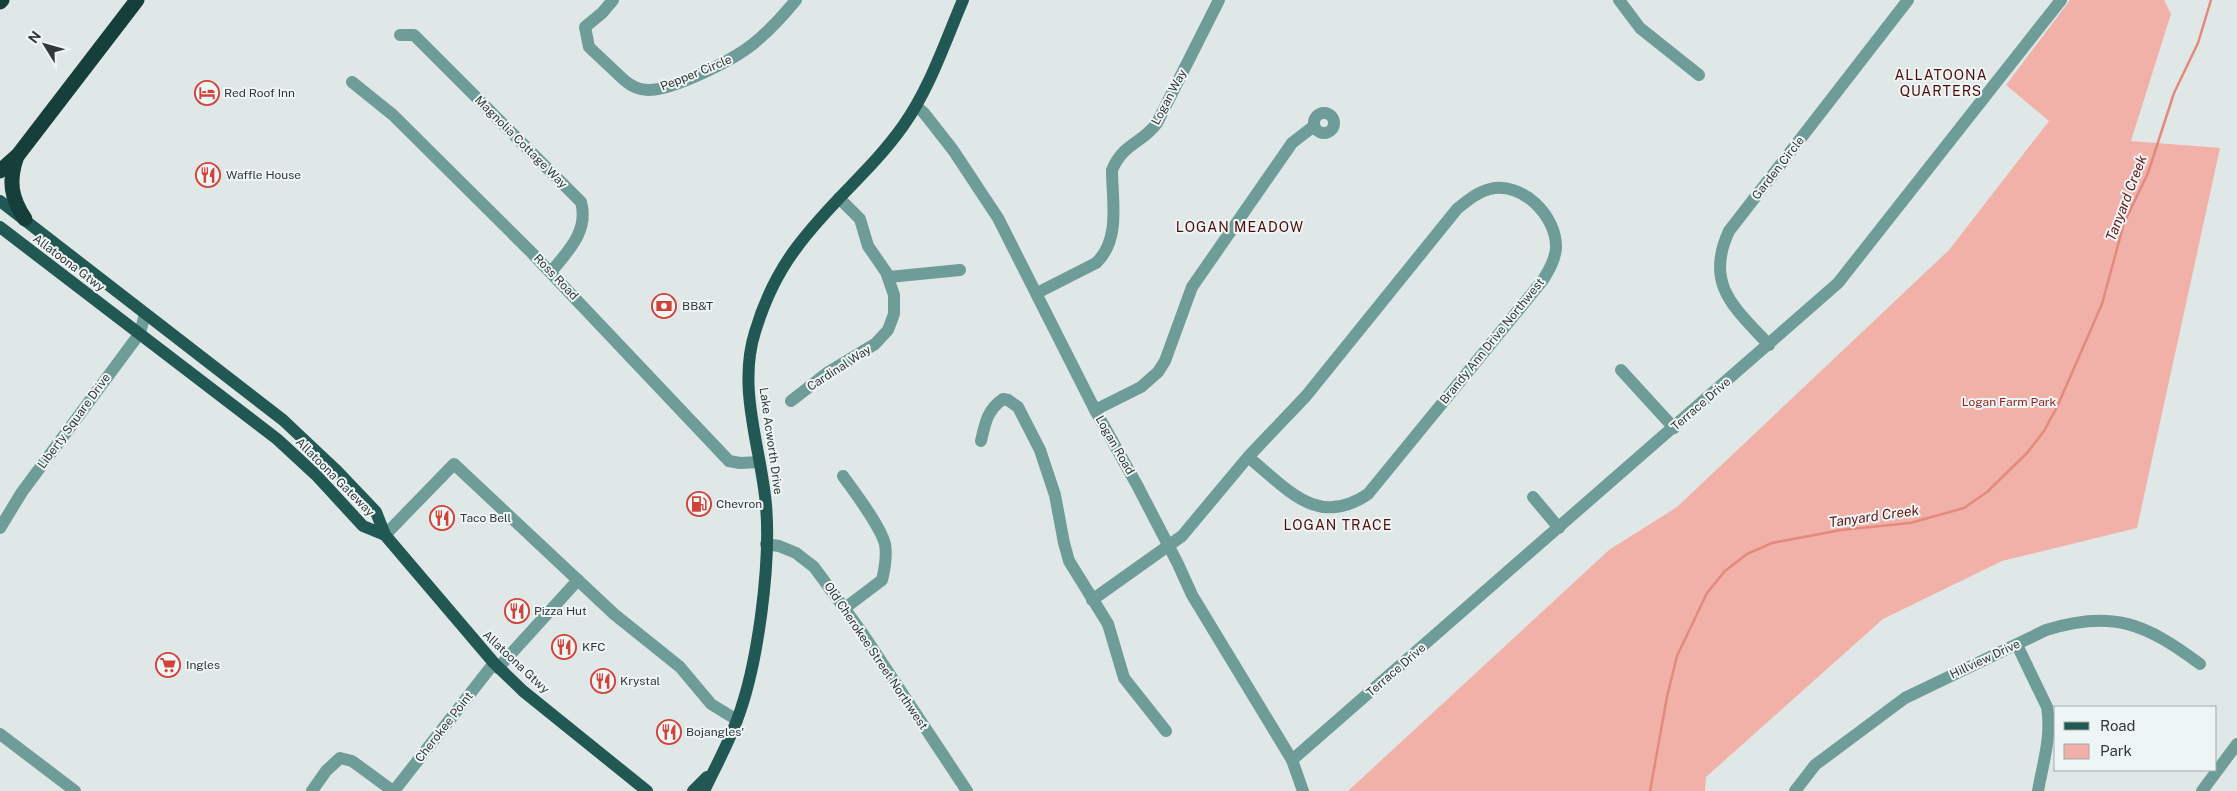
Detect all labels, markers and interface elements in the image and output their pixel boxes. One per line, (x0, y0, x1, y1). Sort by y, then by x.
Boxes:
north arrow (20, 20, 70, 70)
text: N (25, 28, 44, 46)
street label: Pepper Circle (658, 52, 734, 94)
street label: Logan Way (1149, 66, 1190, 127)
district label: ALLATOONA QUARTERS (1894, 67, 1988, 99)
hotel icon: Red Roof Inn (194, 80, 220, 106)
place label: Red Roof Inn (224, 86, 295, 100)
street label: Magnolia Cottage Way (472, 93, 571, 192)
street label: Garden Circle (1749, 133, 1807, 202)
water label: Tanyard Creek (2102, 152, 2150, 243)
restaurant icon: Waffle House (195, 162, 221, 188)
place label: Waffle House (226, 168, 301, 182)
district label: LOGAN MEADOW (1176, 219, 1304, 235)
street label: Allatoona Gtwy (31, 232, 108, 295)
street label: Ross Road (531, 251, 581, 303)
street label: Brandy Ann Drive Northwest (1437, 275, 1547, 407)
bank icon: BB&T (651, 293, 677, 319)
place label: BB&T (682, 299, 713, 313)
street label: Cardinal Way (804, 342, 874, 394)
street label: Liberty Square Drive (35, 371, 113, 471)
street label: Terrace Drive (1669, 374, 1734, 433)
street label: Lake Acworth Drive (757, 387, 785, 496)
park label: Logan Farm Park (1962, 395, 2056, 409)
street label: Logan Road (1093, 413, 1137, 477)
street label: Allatoona Gateway (293, 435, 377, 519)
fuel station icon: Chevron (686, 491, 712, 517)
place label: Chevron (716, 497, 762, 511)
water label: Tanyard Creek (1828, 502, 1920, 530)
restaurant icon: Taco Bell (429, 505, 455, 531)
place label: Taco Bell (460, 511, 511, 525)
district label: LOGAN TRACE (1284, 517, 1392, 533)
street label: Old Cherokee Street Northwest (821, 580, 931, 733)
restaurant icon: Pizza Hut (504, 598, 530, 624)
place label: Pizza Hut (534, 604, 587, 618)
street label: Allatoona Gtwy (480, 628, 553, 697)
restaurant icon: KFC (551, 634, 577, 660)
street label: Hillview Drive (1948, 637, 2022, 681)
place label: KFC (582, 640, 606, 654)
street label: Terrace Drive (1364, 640, 1429, 699)
supermarket icon: Ingles (155, 652, 181, 678)
place label: Ingles (186, 658, 220, 672)
restaurant icon: Krystal (590, 668, 616, 694)
place label: Krystal (620, 674, 661, 688)
street label: Cherokee Point (412, 689, 476, 765)
legend (2054, 706, 2217, 771)
text: Road (2100, 717, 2136, 734)
restaurant icon: Bojangles' (656, 719, 682, 745)
place label: Bojangles' (686, 725, 744, 739)
text: Park (2100, 742, 2132, 759)

